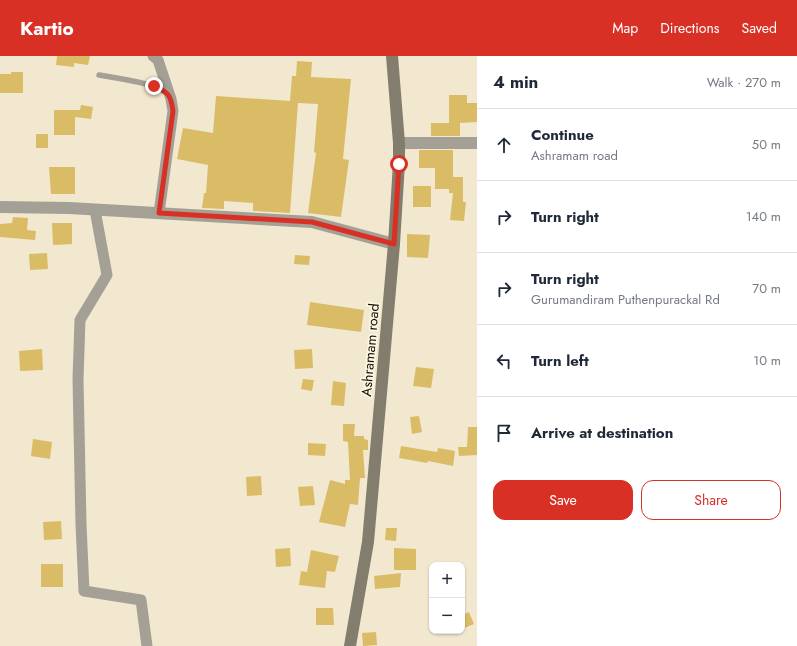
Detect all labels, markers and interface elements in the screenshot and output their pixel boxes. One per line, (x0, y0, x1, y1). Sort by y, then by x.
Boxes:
text: Kartio (20, 15, 74, 42)
text: Map (612, 18, 638, 38)
text: Directions (660, 18, 720, 38)
text: Saved (742, 18, 777, 38)
text: 4 min (493, 70, 538, 94)
text: Walk · 270 m (707, 73, 781, 92)
route end (145, 77, 163, 95)
text: Continue (531, 124, 594, 146)
icon: ahead (493, 134, 515, 156)
text: 50 m (752, 135, 781, 154)
text: Ashramam road (531, 146, 618, 165)
route start (390, 155, 408, 173)
icon: right (493, 206, 515, 228)
text: Turn right (531, 206, 599, 228)
text: 140 m (746, 207, 781, 226)
text: Turn right (531, 268, 599, 290)
icon: right (493, 278, 515, 300)
text: 70 m (752, 279, 781, 298)
text: Gurumandiram Puthenpurackal Rd (531, 290, 720, 309)
street label: Ashramam road (356, 303, 384, 397)
icon: left (493, 350, 515, 372)
text: Turn left (531, 350, 589, 372)
text: 10 m (753, 351, 781, 370)
icon: arrive (493, 422, 515, 444)
text: Arrive at destination (531, 422, 673, 444)
button: Save (493, 480, 633, 520)
button: Share (641, 480, 781, 520)
map controls (429, 562, 465, 634)
button: + (429, 562, 465, 598)
button: − (429, 598, 465, 634)

